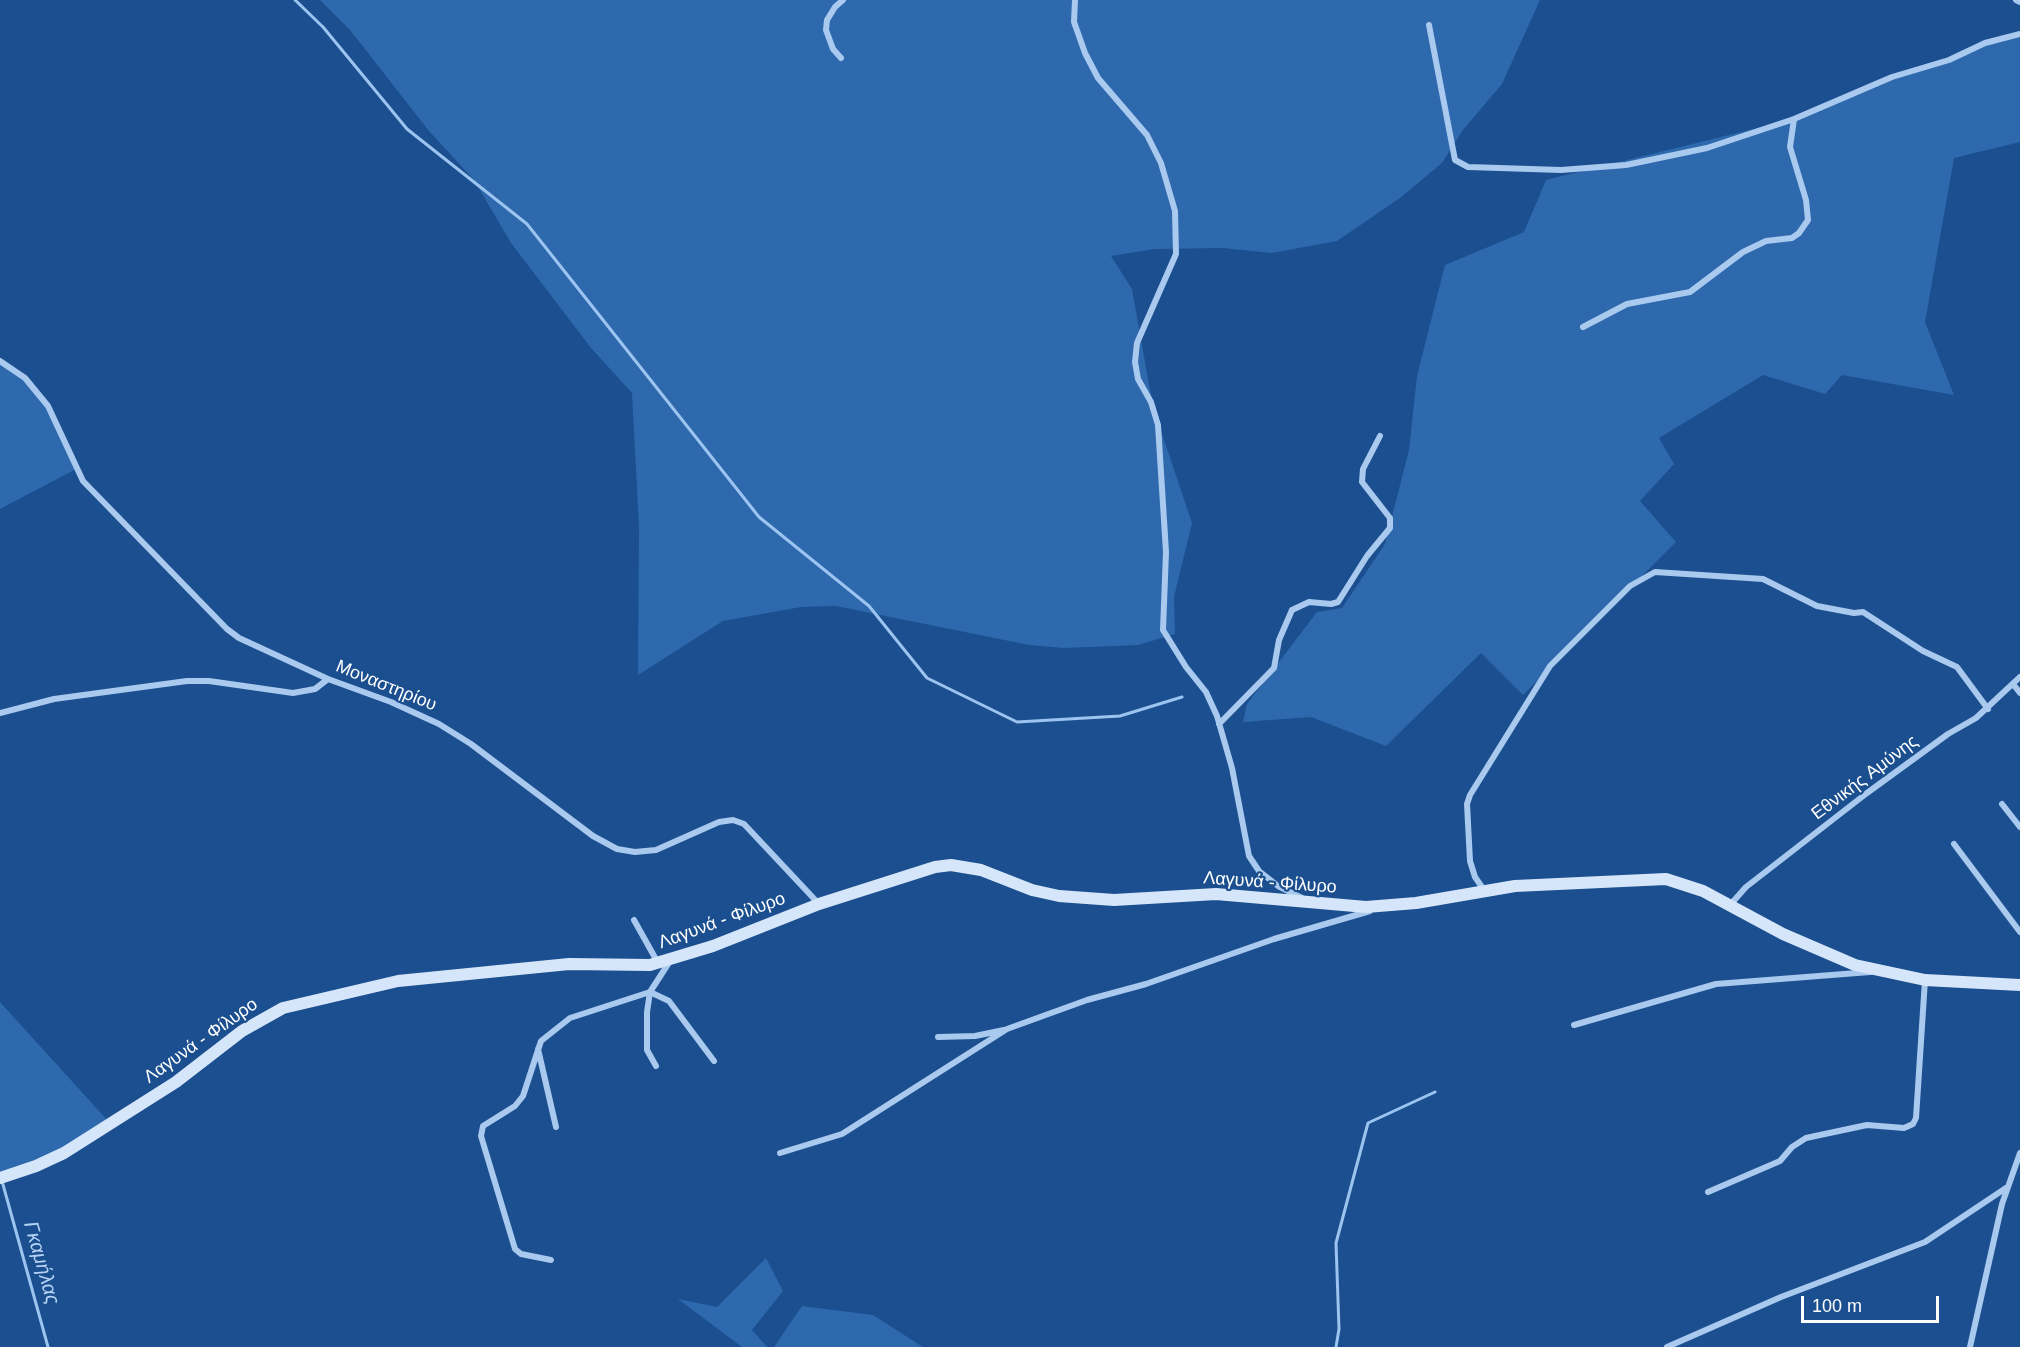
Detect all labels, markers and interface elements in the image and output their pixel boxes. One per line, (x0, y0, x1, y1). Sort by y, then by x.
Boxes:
street label: Μοναστηρίου (332, 656, 440, 716)
street label: Εθνικής Αμύνης (1808, 731, 1922, 825)
street label: Λαγυνά - Φίλυρο (1203, 868, 1337, 898)
street label: Λαγυνά - Φίλυρο (655, 888, 789, 954)
street label: Λαγυνά - Φίλυρο (140, 994, 262, 1088)
water label: Γκαμήλας (18, 1219, 64, 1307)
scale bar (1804, 1284, 1942, 1322)
text: 100 m (1812, 1296, 1862, 1316)

